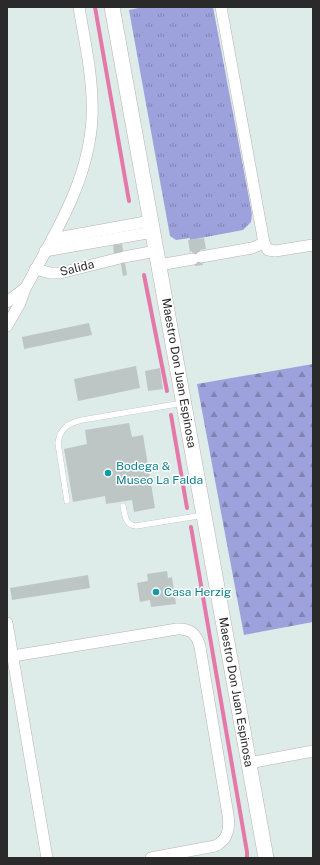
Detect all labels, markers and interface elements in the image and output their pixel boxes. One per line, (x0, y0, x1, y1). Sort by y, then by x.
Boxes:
street label: Salida (58, 257, 96, 279)
street label: Maestro Don Juan Espinosa (159, 297, 199, 449)
place label: Bodega & Museo La Falda (116, 459, 203, 487)
marker: Bodega & Museo La Falda (103, 468, 113, 478)
place label: Casa Herzig (164, 585, 231, 599)
marker: Casa Herzig (151, 587, 161, 597)
street label: Maestro Don Juan Espinosa (216, 616, 256, 768)

